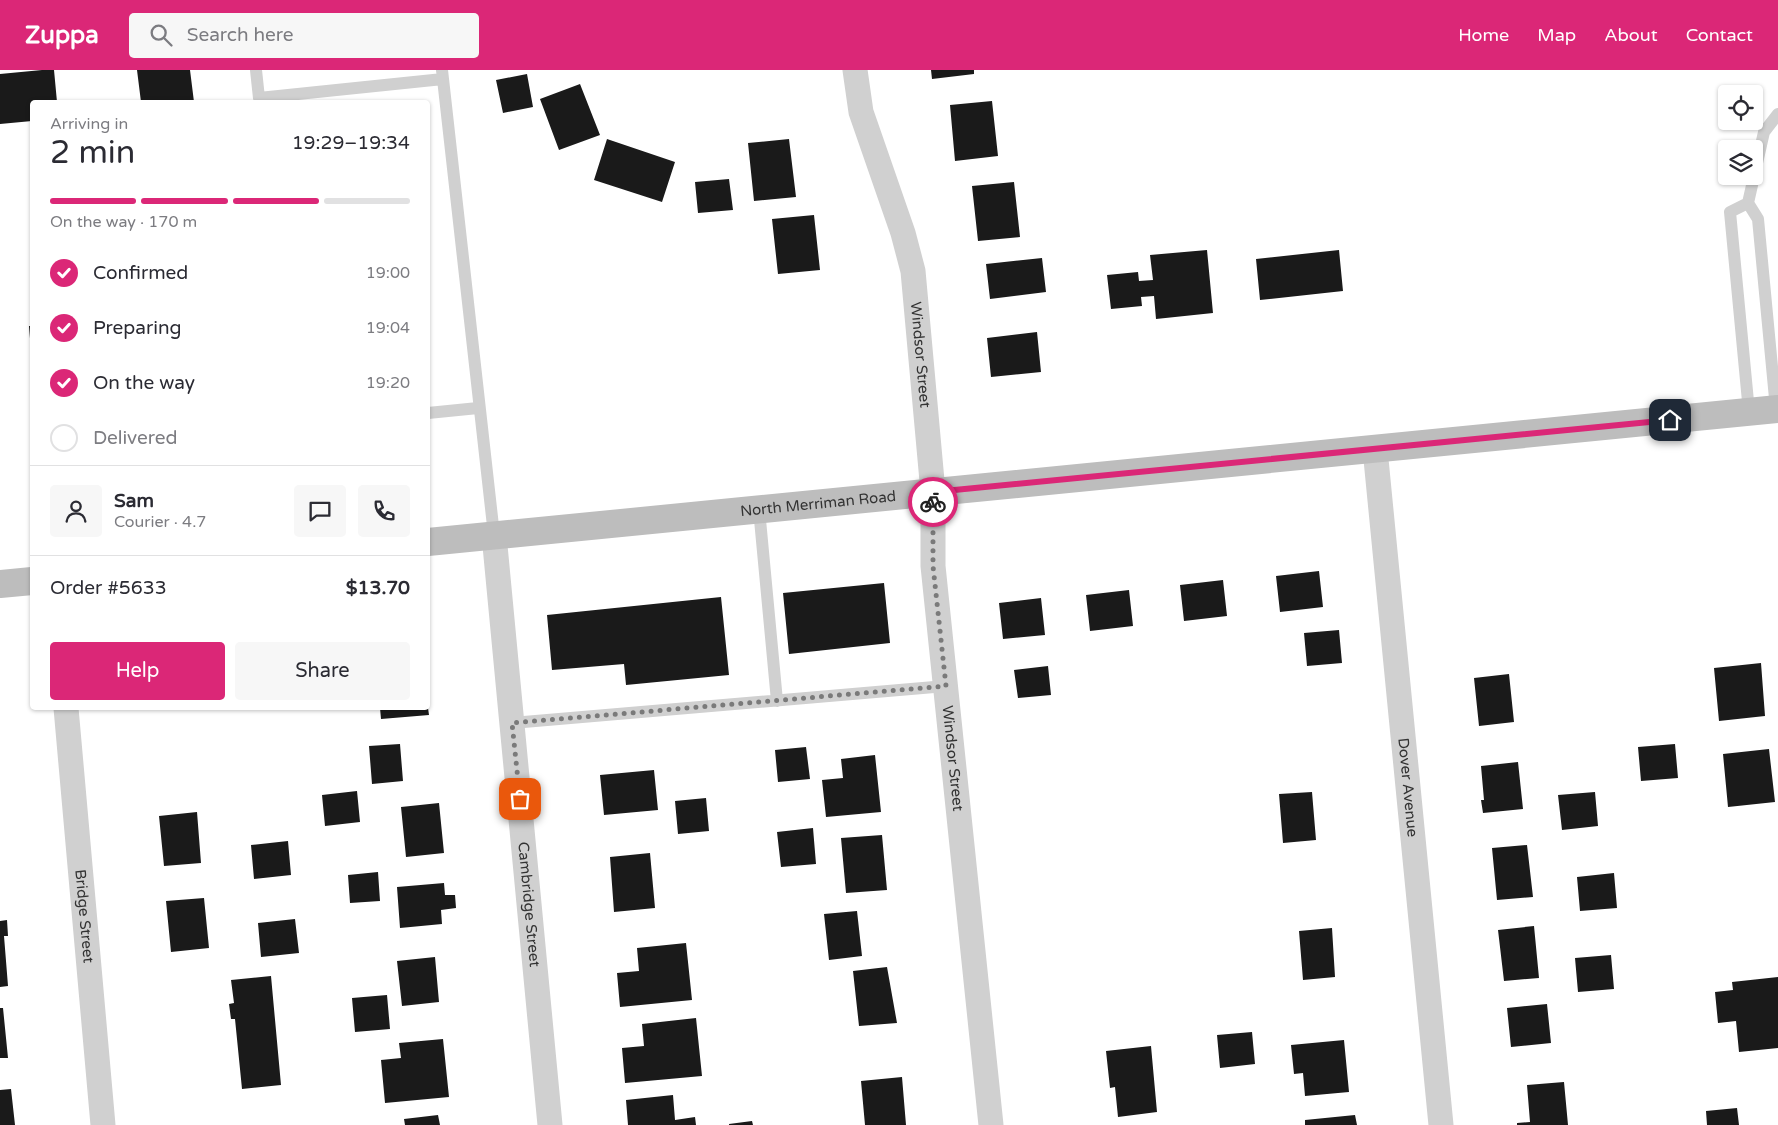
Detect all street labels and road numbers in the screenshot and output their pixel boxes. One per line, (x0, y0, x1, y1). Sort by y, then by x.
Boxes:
street label: Windsor Street (907, 301, 934, 409)
street label: North Merriman Road (739, 487, 897, 520)
street label: Windsor Street (939, 704, 967, 812)
street label: Dover Avenue (1394, 737, 1422, 838)
street label: Cambridge Street (514, 841, 544, 968)
street label: Bridge Street (71, 869, 98, 964)

